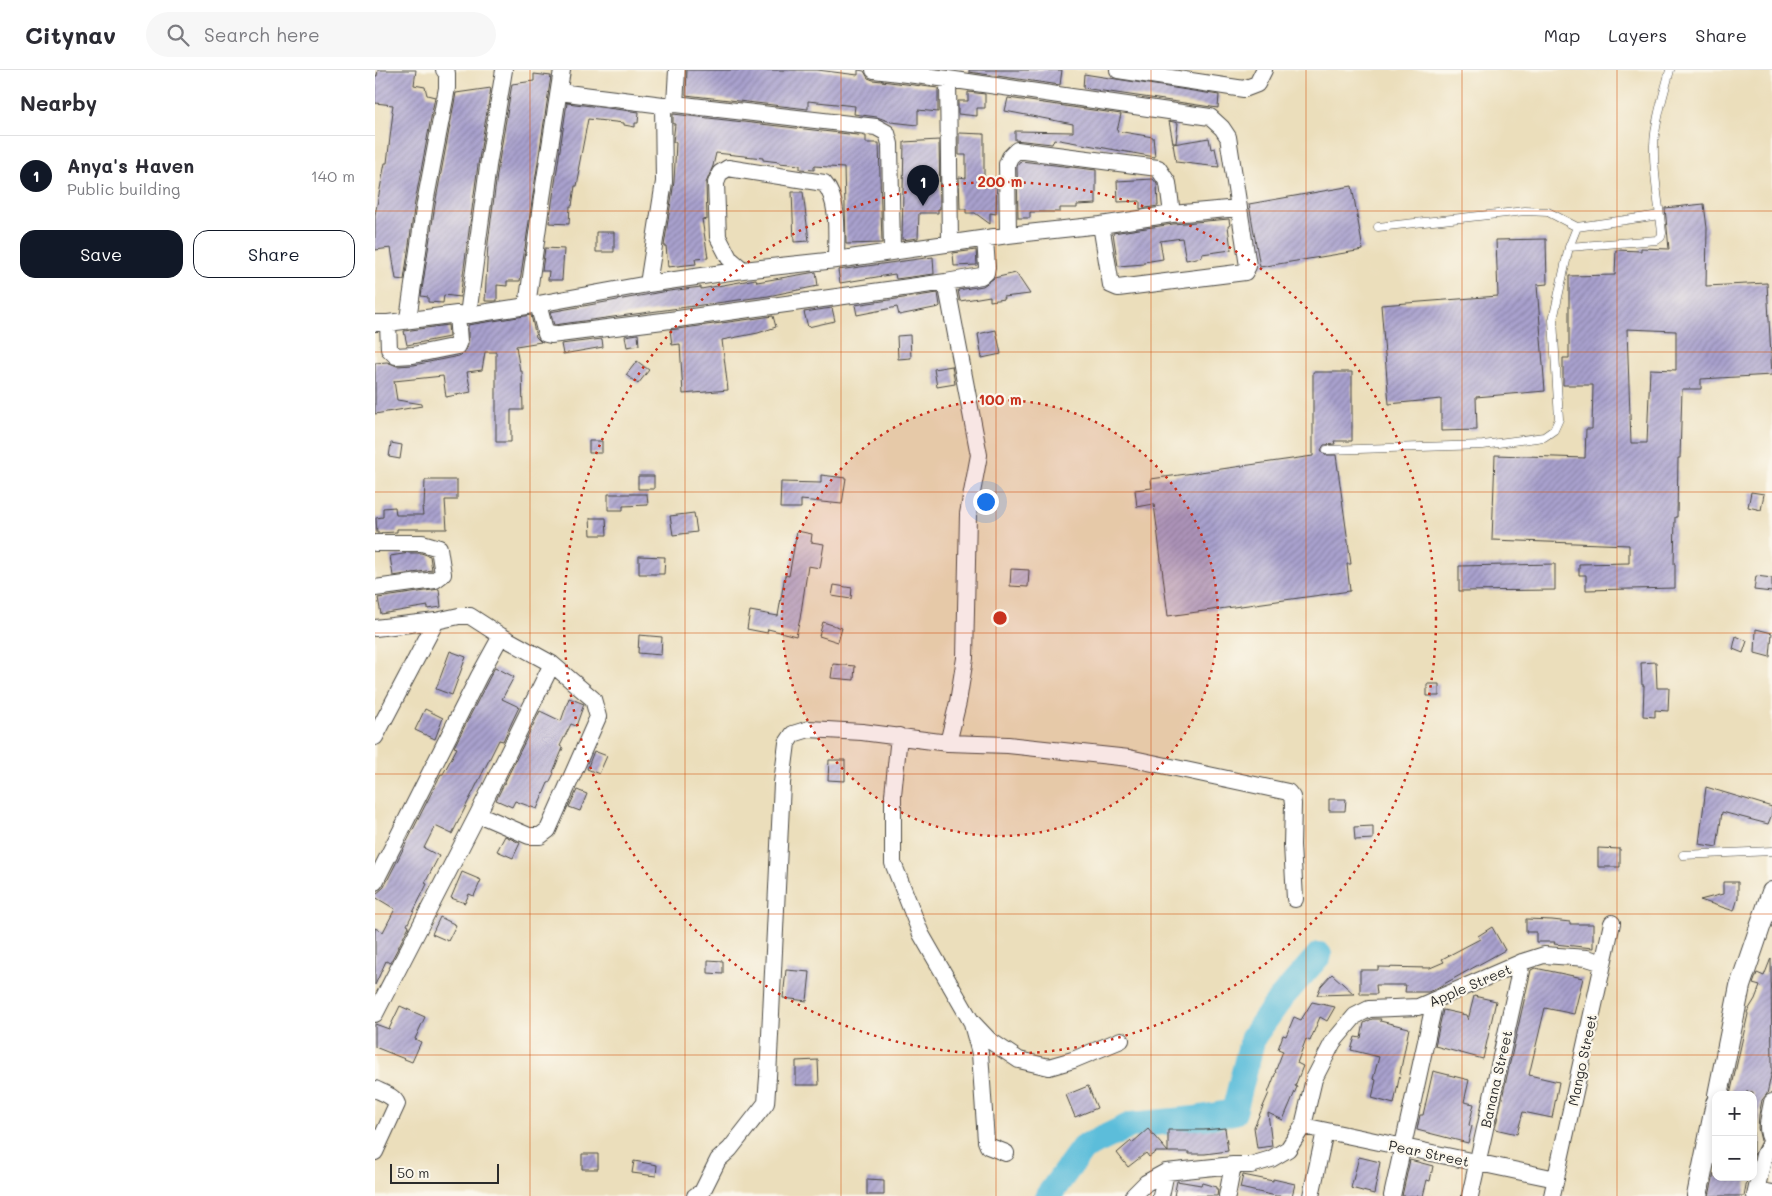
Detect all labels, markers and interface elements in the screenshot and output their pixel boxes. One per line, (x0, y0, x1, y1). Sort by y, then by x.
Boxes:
search box (146, 12, 496, 57)
text: Citynav (25, 19, 116, 50)
icon: search (164, 21, 192, 49)
text: Search here (204, 22, 320, 47)
text: Map (1544, 23, 1580, 47)
text: Layers (1608, 23, 1667, 47)
text: Share (1695, 23, 1747, 47)
text: Nearby (20, 89, 97, 116)
text: Anya's Haven (67, 153, 194, 178)
text: 1 (32, 165, 40, 186)
text: 140 m (311, 165, 355, 186)
pin: 1 (907, 165, 939, 206)
text: 200 m (978, 171, 1023, 191)
text: Public building (67, 178, 180, 199)
button: Save (20, 230, 183, 278)
button: Share (193, 230, 355, 278)
text: 100 m (978, 389, 1022, 409)
your location (973, 489, 999, 515)
centre of rings (991, 609, 1009, 627)
street label: Apple Street (1426, 959, 1514, 1011)
street label: Mango Street (1563, 1012, 1601, 1108)
street label: Banana Street (1476, 1028, 1516, 1130)
map controls (1712, 1091, 1757, 1181)
button: + (1712, 1091, 1757, 1136)
street label: Pear Street (1387, 1135, 1471, 1171)
button: − (1712, 1136, 1757, 1181)
scale bar (390, 1161, 499, 1184)
text: 50 m (397, 1163, 429, 1182)

